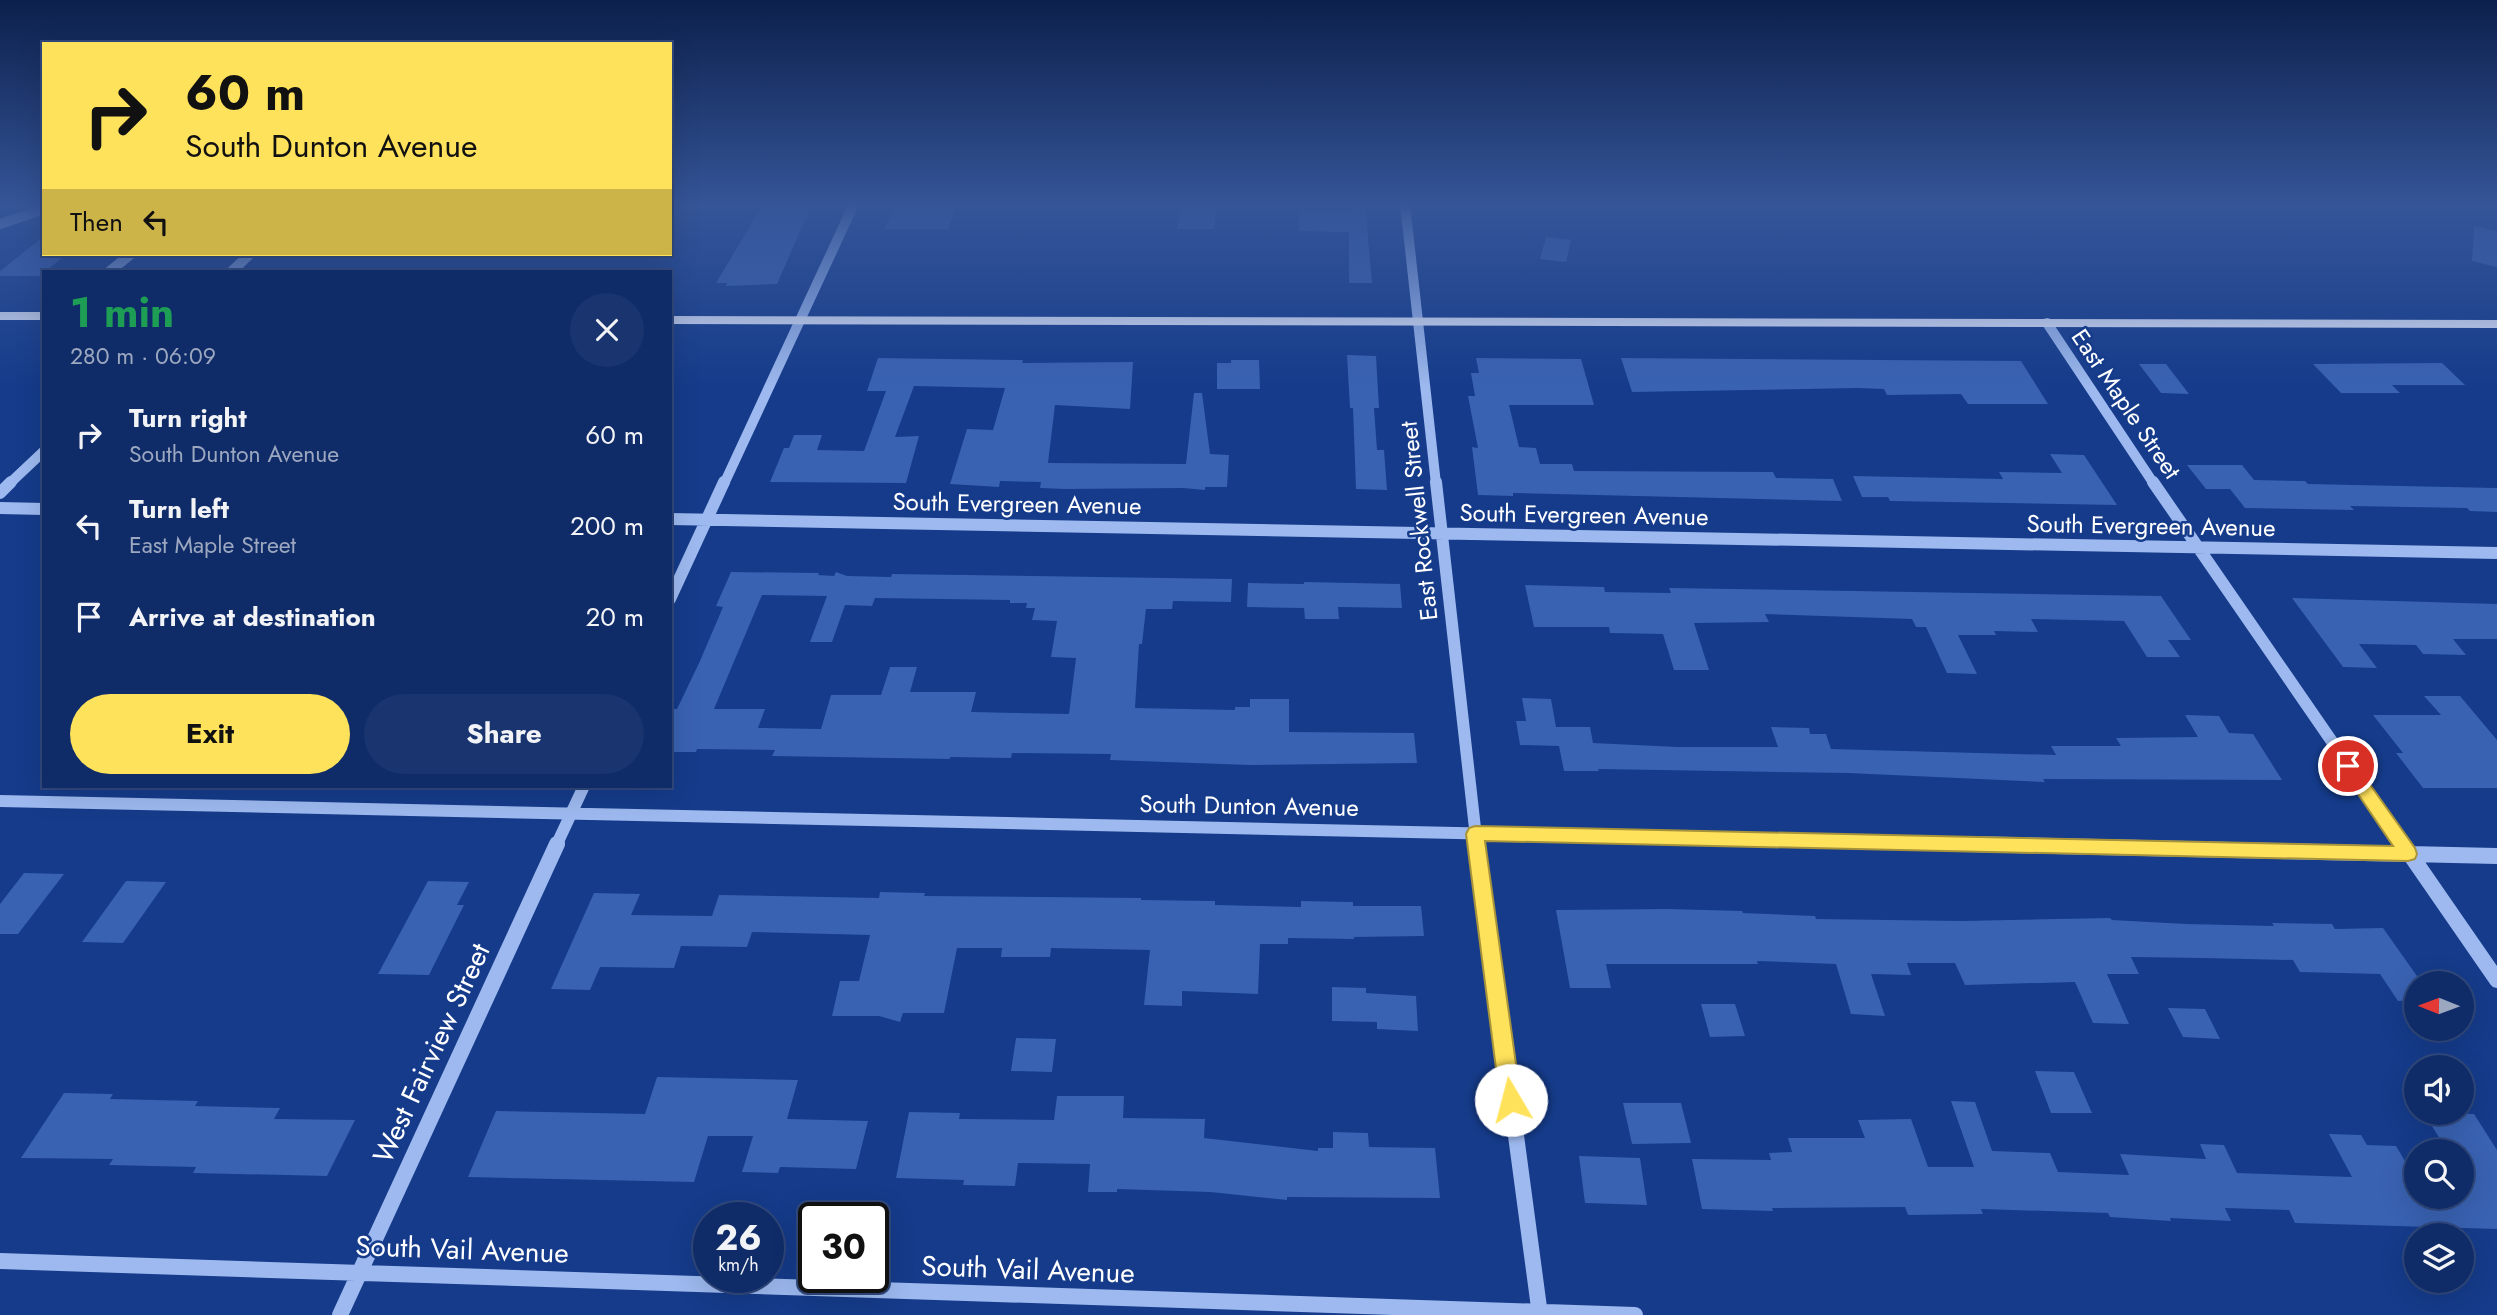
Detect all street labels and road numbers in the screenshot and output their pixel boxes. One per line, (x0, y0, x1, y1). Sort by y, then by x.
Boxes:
street label: East Maple Street (2063, 322, 2190, 486)
street label: East Rockwell Street (1391, 419, 1446, 622)
street label: South Evergreen Avenue (892, 484, 1142, 523)
street label: South Evergreen Avenue (1459, 495, 1709, 534)
street label: South Evergreen Avenue (2026, 506, 2276, 545)
street label: South Dunton Avenue (1139, 786, 1359, 825)
street label: West Fairview Street (362, 936, 501, 1170)
street label: South Vail Avenue (355, 1225, 569, 1274)
street label: South Vail Avenue (921, 1245, 1135, 1294)

